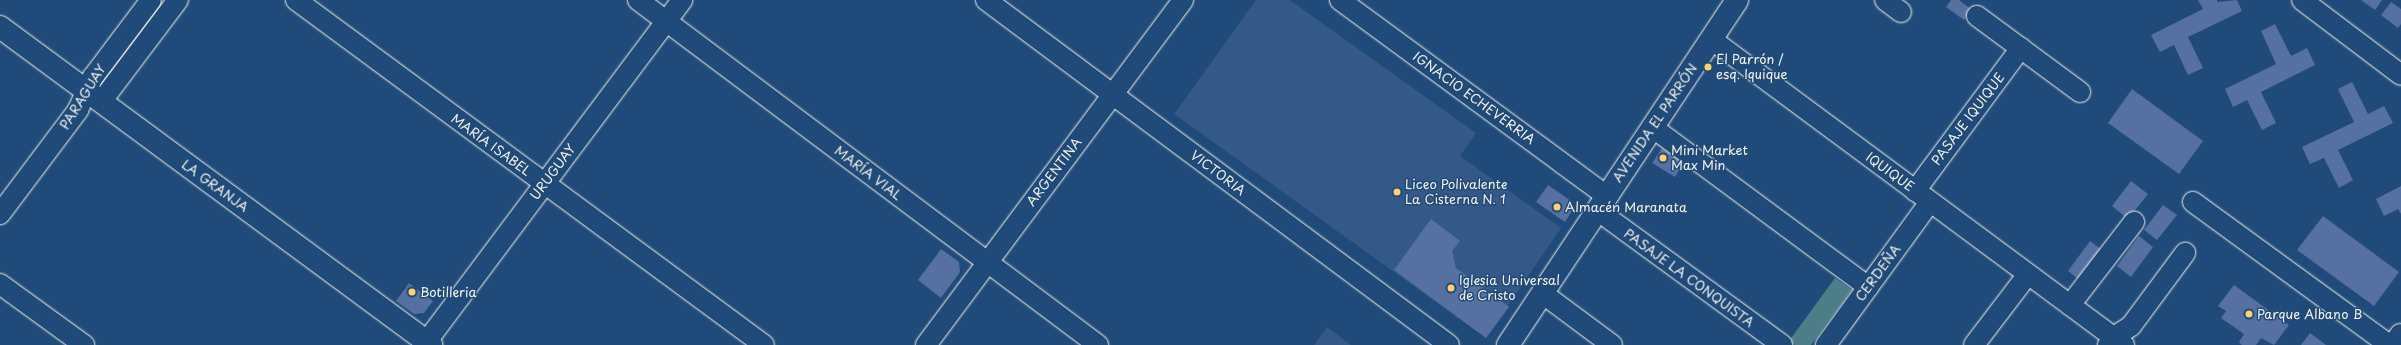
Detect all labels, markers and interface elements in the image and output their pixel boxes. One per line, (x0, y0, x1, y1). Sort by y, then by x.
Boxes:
street label: IGNACIO ECHEVERRIA (1409, 48, 1539, 148)
place label: El Parrón / esq. Iquique (1716, 52, 1788, 83)
street label: AVENIDA EL PARRÓN (1609, 60, 1701, 186)
street label: PARAGUAY (57, 61, 109, 133)
marker: El Parrón / esq. Iquique (1703, 62, 1713, 72)
street label: PASAJE IQUIQUE (1928, 69, 2008, 169)
street label: MARÍA ISABEL (447, 110, 535, 180)
street label: ARGENTINA (1023, 135, 1085, 209)
street label: URUGUAY (527, 141, 579, 203)
street label: MARÍA VIAL (831, 143, 905, 203)
place label: Mini Market Max Min (1671, 143, 1748, 174)
street label: VICTORIA (1188, 147, 1248, 199)
street label: IQUIQUE (1863, 149, 1917, 195)
marker: Mini Market Max Min (1658, 153, 1668, 163)
street label: LA GRANJA (179, 157, 251, 215)
place label: Liceo Polivalente La Cisterna N. 1 (1405, 177, 1507, 208)
marker: Liceo Polivalente La Cisterna N. 1 (1392, 187, 1402, 197)
place label: Almacén Maranata (1565, 199, 1688, 215)
marker: Almacén Maranata (1552, 202, 1562, 212)
street label: PASAJE LA CONQUISTA (1621, 225, 1757, 331)
street label: CERDEÑA (1852, 242, 1904, 304)
place label: Iglesia Universal de Cristo (1459, 273, 1560, 304)
marker: Iglesia Universal de Cristo (1446, 283, 1456, 293)
place label: Botilleria (420, 284, 477, 300)
marker: Botilleria (407, 287, 417, 297)
place label: Parque Albano B (2257, 306, 2361, 322)
marker: Parque Albano B (2244, 309, 2254, 319)

